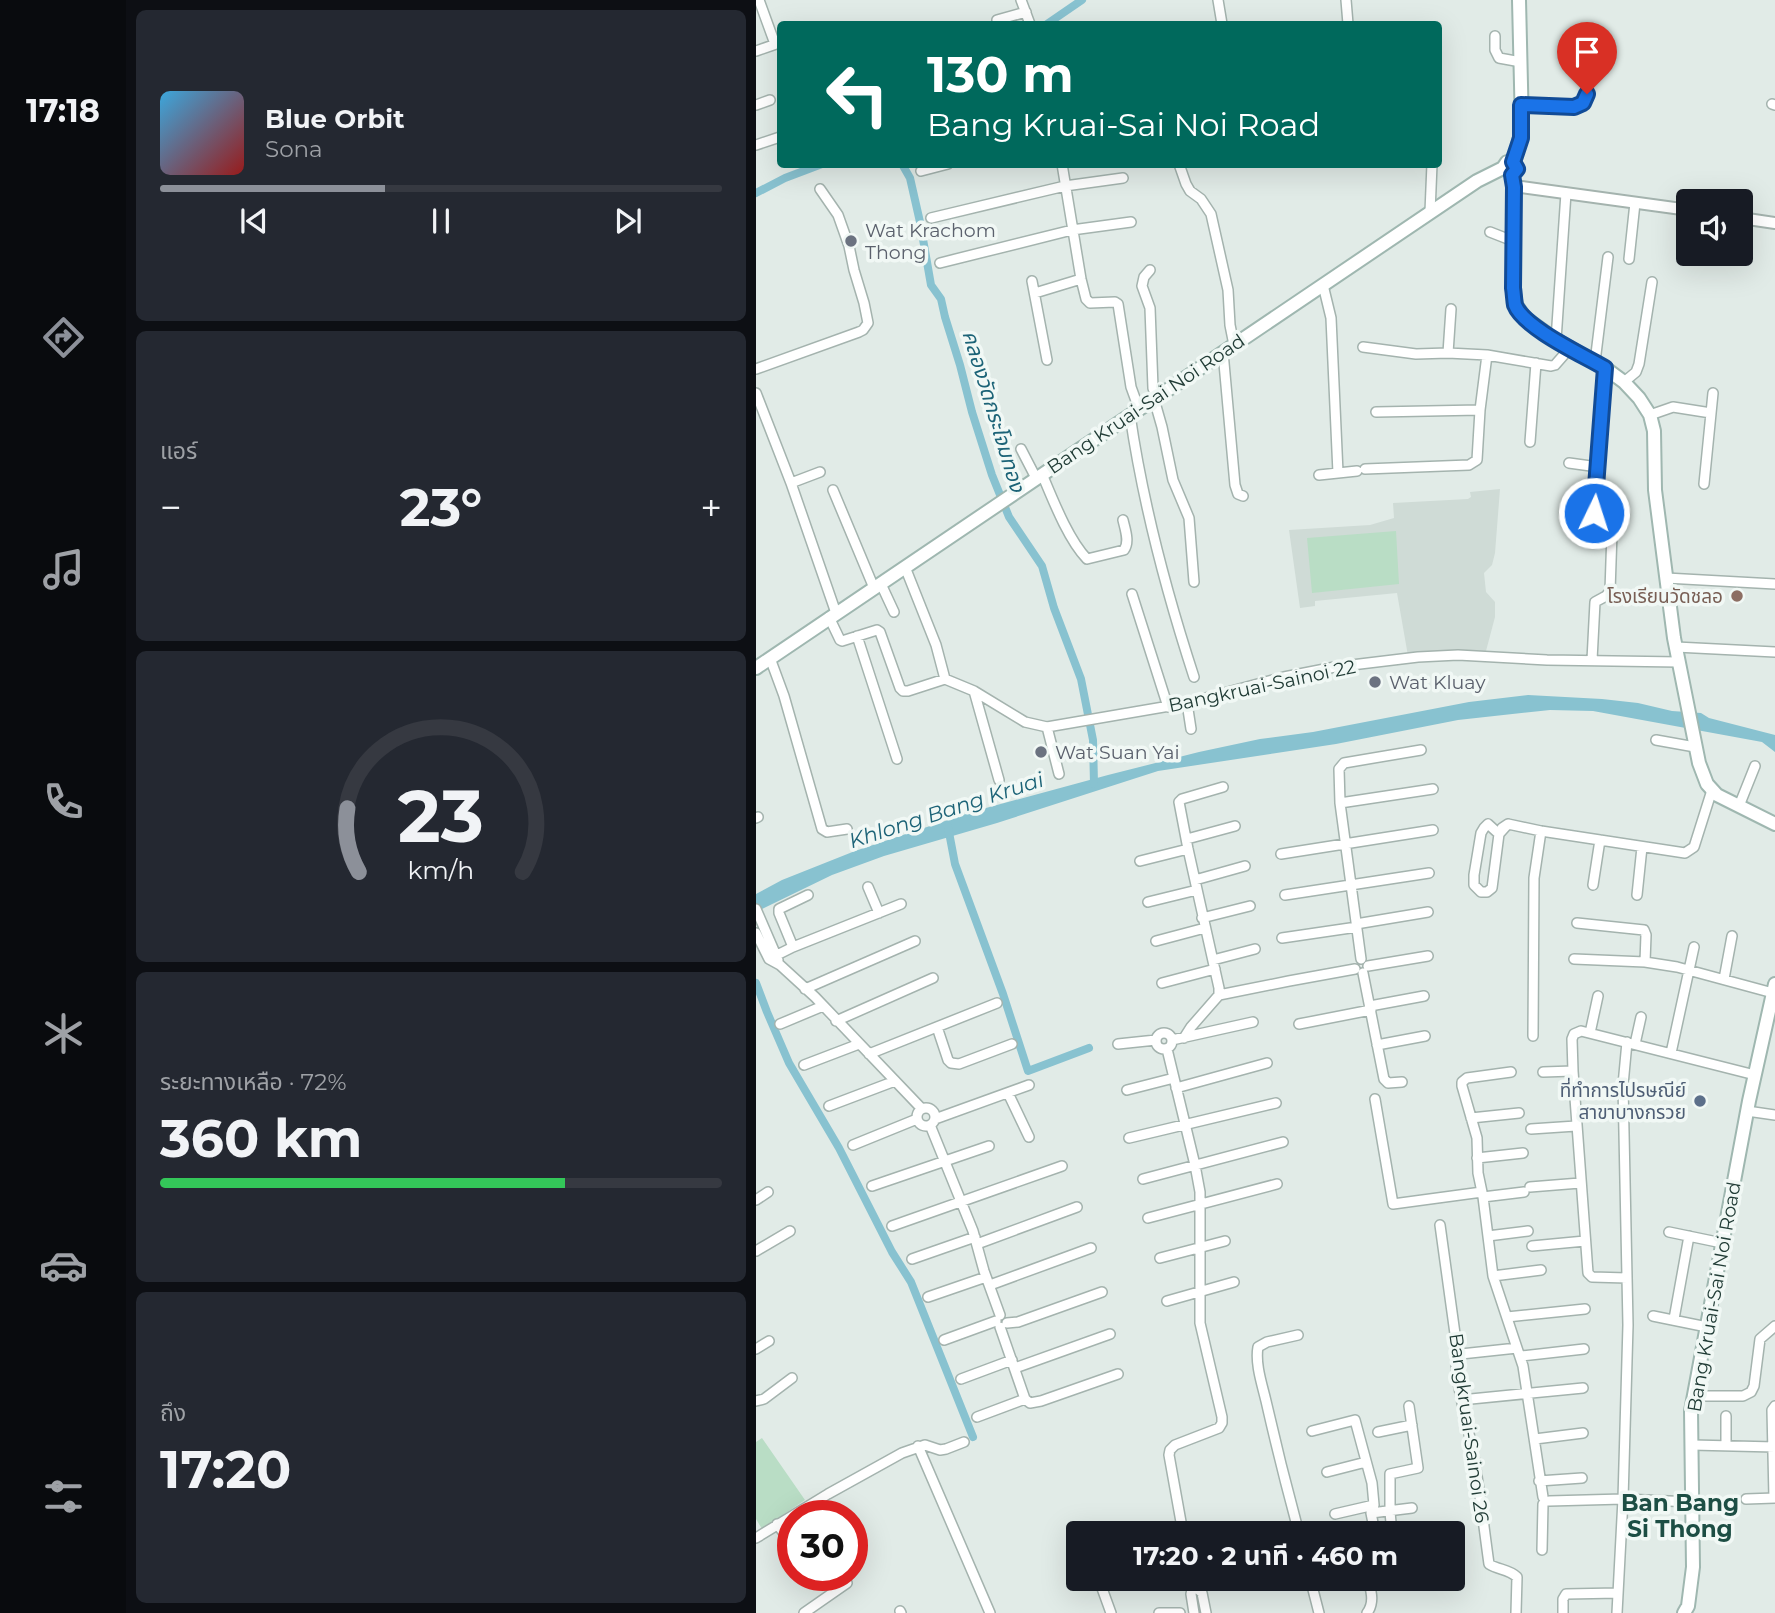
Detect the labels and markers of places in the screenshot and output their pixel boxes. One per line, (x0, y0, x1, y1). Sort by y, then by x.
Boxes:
pin (1557, 22, 1617, 94)
place label: Wat Krachom Thong (865, 219, 996, 264)
marker: Wat Krachom Thong (843, 233, 859, 249)
place label: โรงเรียนวัดชลอ (1607, 585, 1723, 608)
marker: โรงเรียนวัดชลอ (1729, 588, 1745, 604)
place label: Wat Kluay (1389, 671, 1486, 694)
marker: Wat Kluay (1367, 674, 1383, 690)
place label: Wat Suan Yai (1055, 741, 1180, 764)
marker: Wat Suan Yai (1033, 744, 1049, 760)
place label: ที่ทำการไปรษณีย์ สาขาบางกรวย (1560, 1077, 1686, 1124)
marker: ที่ทำการไปรษณีย์ สาขาบางกรวย (1692, 1093, 1708, 1109)

